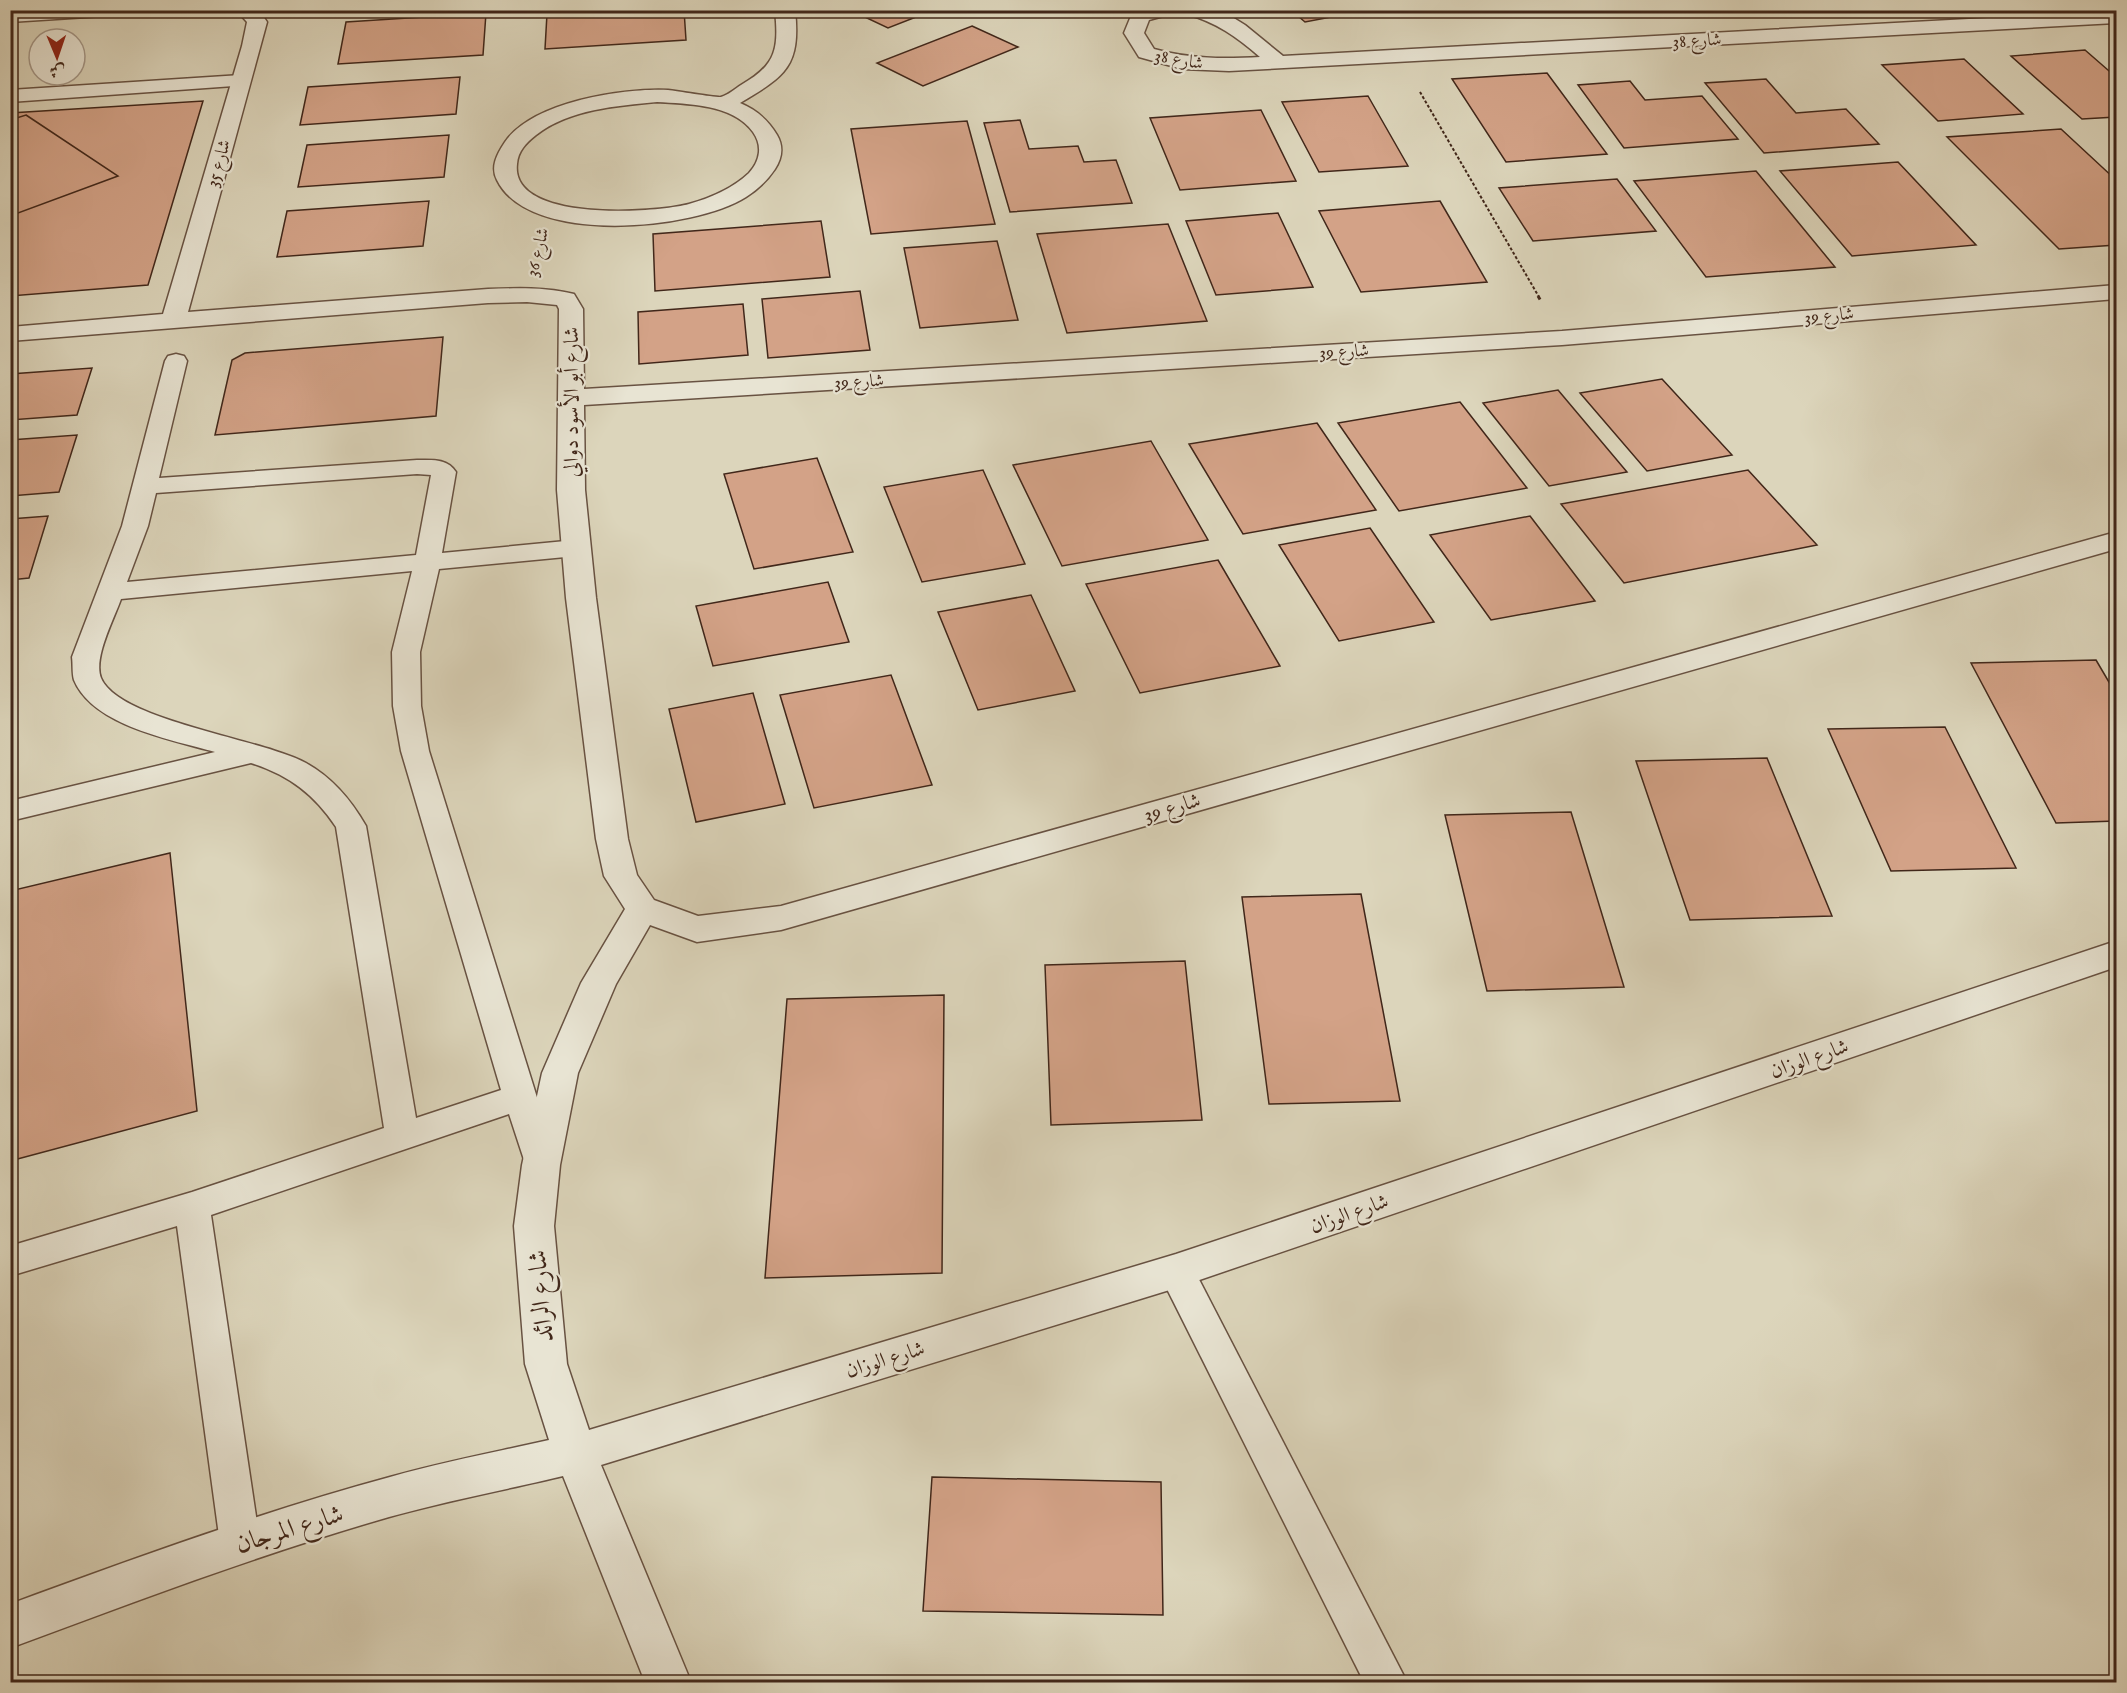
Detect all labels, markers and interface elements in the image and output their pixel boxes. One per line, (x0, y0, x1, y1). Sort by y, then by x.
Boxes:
north arrow (27, 27, 87, 87)
street label: شارع 38 (1672, 29, 1722, 56)
street label: شارع 38 (1152, 45, 1205, 78)
text: ش (49, 60, 66, 80)
street label: شارع 35 (202, 137, 239, 190)
street label: شارع 36 (521, 226, 558, 280)
street label: شارع 39 (1803, 303, 1855, 332)
street label: شارع أبو الأسود دوالي (556, 327, 589, 477)
street label: شارع 39 (1319, 340, 1370, 367)
street label: شارع 39 (834, 370, 885, 397)
street label: شارع 39 (1141, 787, 1205, 832)
street label: شارع الوزان (1767, 1033, 1853, 1088)
street label: شارع الوزان (1307, 1188, 1393, 1243)
street label: شارع الرائد (521, 1248, 566, 1343)
street label: شارع الوزان (843, 1336, 929, 1388)
street label: شارع المرجان (231, 1497, 349, 1565)

